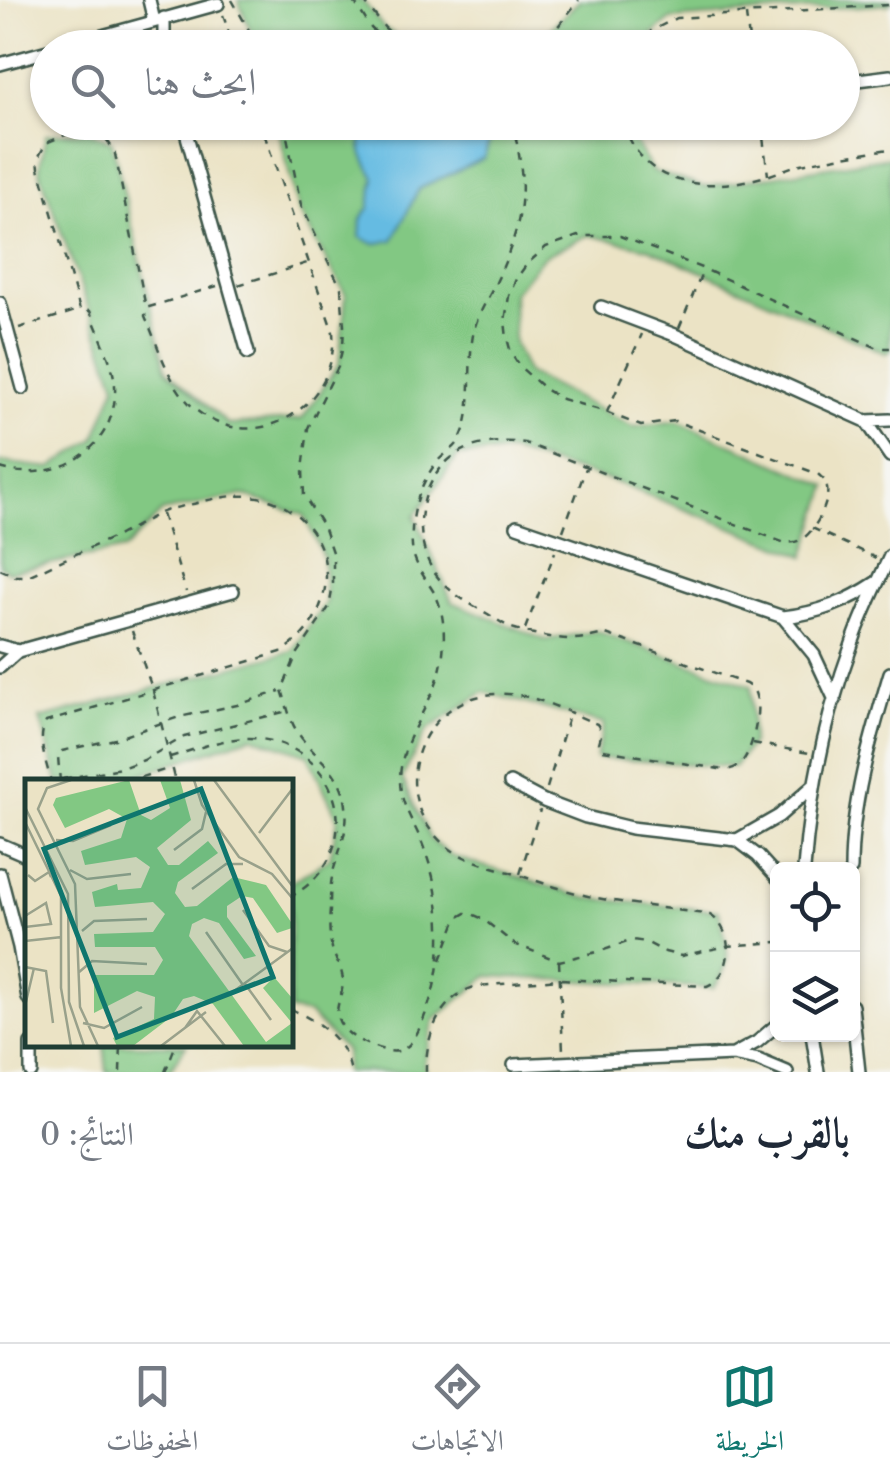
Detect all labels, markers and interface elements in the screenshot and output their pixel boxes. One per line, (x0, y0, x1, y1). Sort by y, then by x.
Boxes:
search box (30, 30, 860, 140)
icon: search (65, 58, 120, 113)
text: ابحث هنا (145, 58, 256, 105)
inset map (25, 779, 292, 1047)
map controls (770, 862, 860, 1042)
button: locate (770, 862, 860, 952)
button: layers (770, 952, 860, 1042)
text: بالقرب منك (684, 1106, 850, 1158)
text: النتائج: 0 (40, 1114, 134, 1153)
tab: المحفوظات (106, 1359, 198, 1468)
tab: الاتجاهات (410, 1359, 504, 1468)
tab: الخريطة (716, 1359, 784, 1468)

